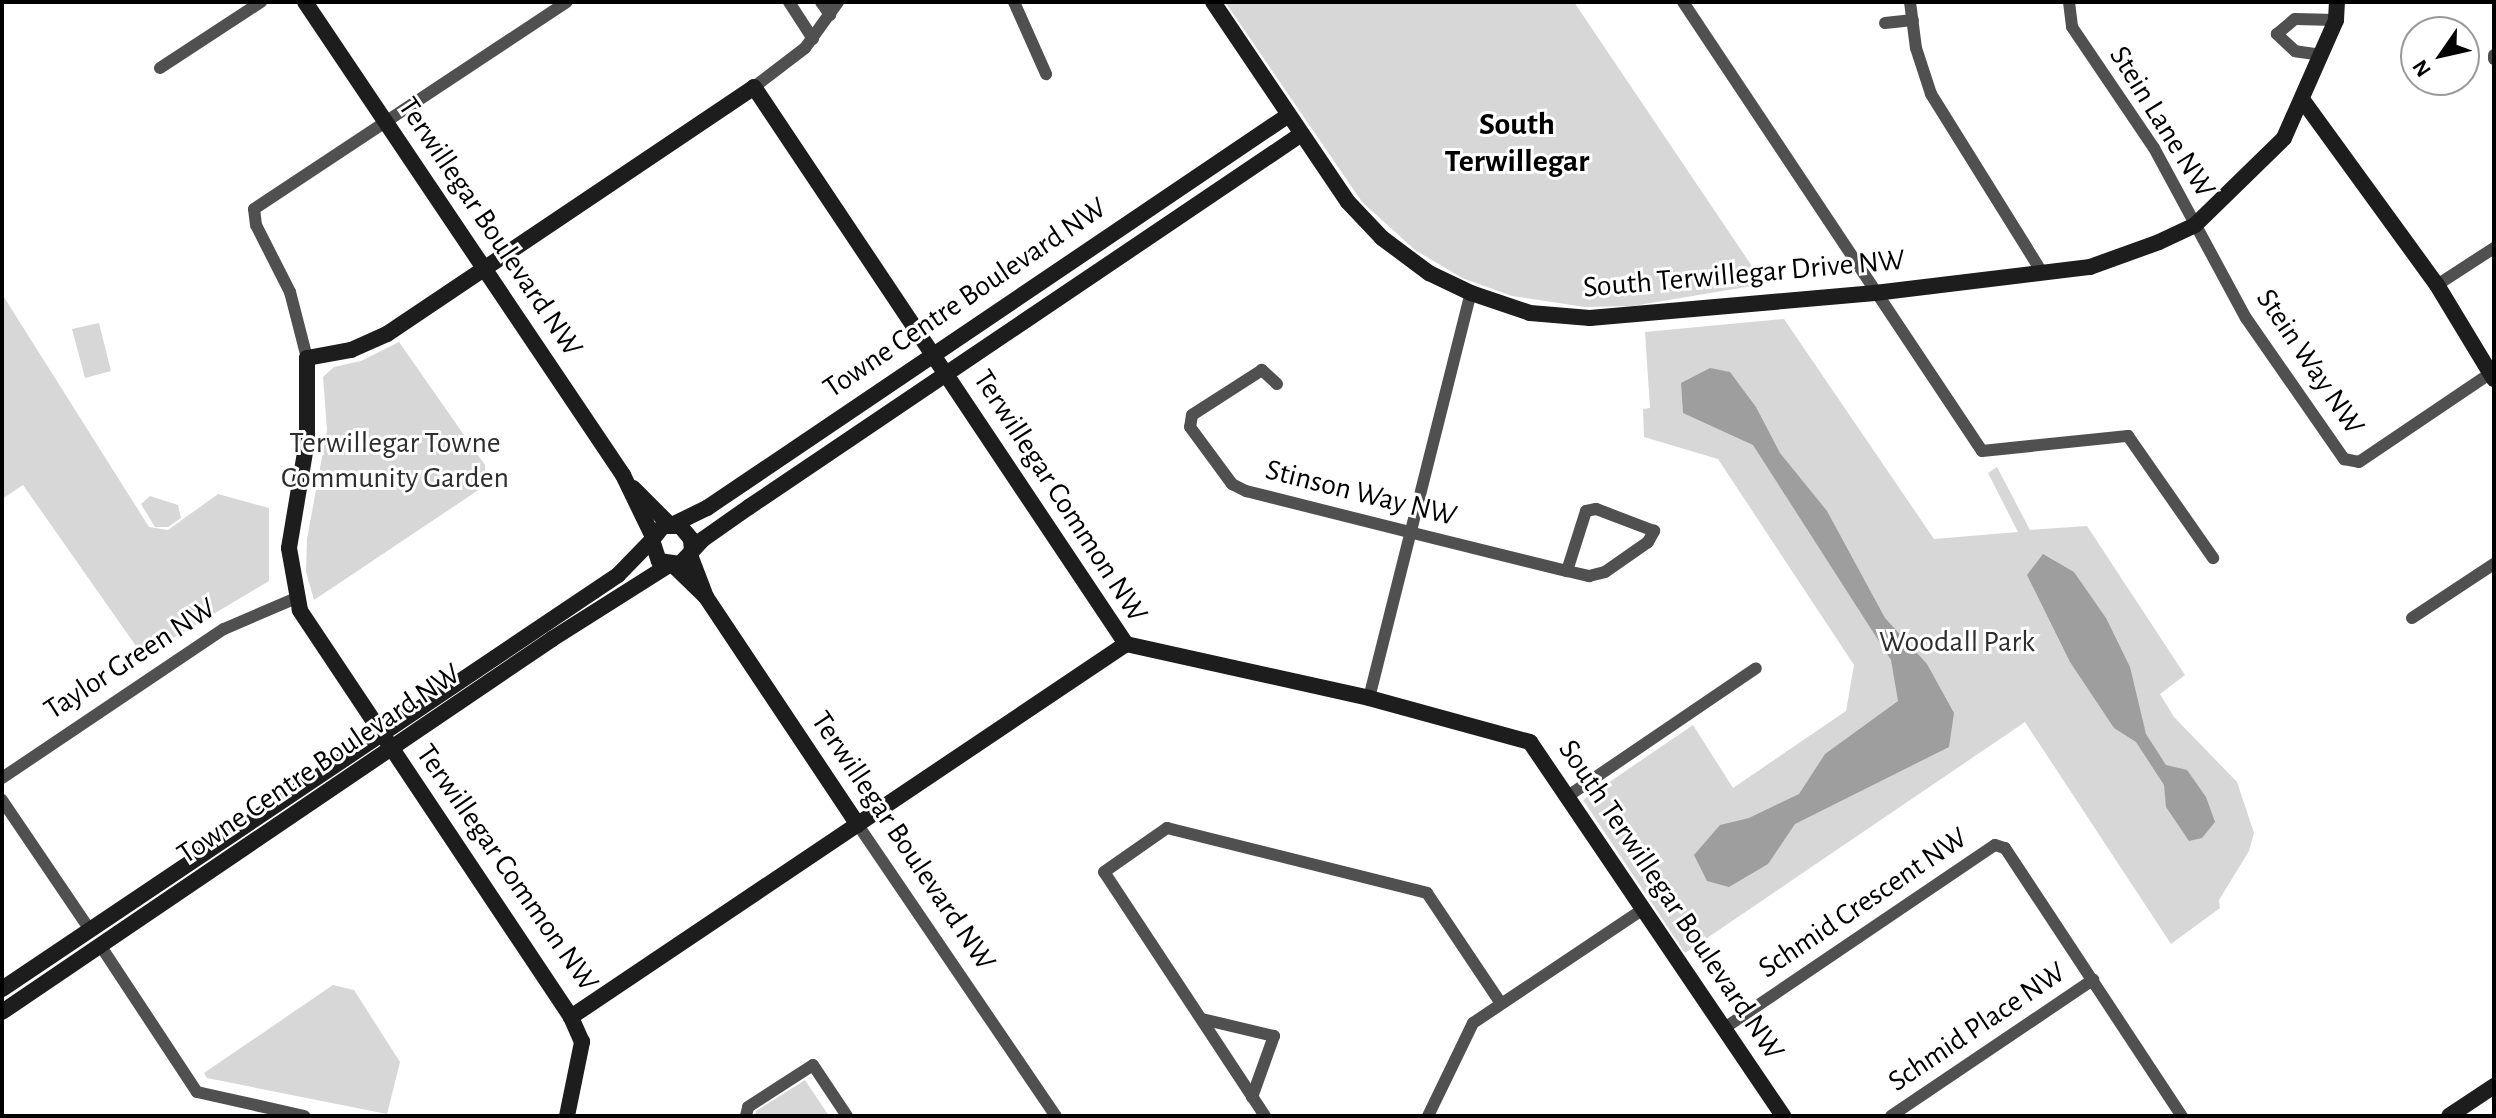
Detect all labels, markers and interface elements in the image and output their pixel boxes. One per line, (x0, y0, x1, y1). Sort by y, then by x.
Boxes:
north arrow (2400, 16, 2480, 96)
street label: Stein Lane NW (2101, 40, 2223, 204)
text: N (2408, 56, 2435, 81)
street label: Terwillegar Boulevard NW (390, 91, 590, 363)
district label: South Terwillegar (1445, 106, 1589, 181)
street label: Towne Centre Boulevard NW (817, 190, 1113, 406)
street label: South Terwillegar Drive NW (1582, 242, 1906, 306)
street label: Stein Way NW (2248, 282, 2372, 442)
street label: Terwillegar Common NW (965, 363, 1155, 629)
park label: Terwillegar Towne Community Garden (281, 425, 509, 496)
street label: Stinson Way NW (1262, 452, 1460, 534)
street label: Taylor Green NW (37, 590, 223, 728)
park label: Woodall Park (1879, 624, 2035, 660)
street label: Towne Centre Boulevard NW (171, 656, 467, 872)
street label: Terwillegar Boulevard NW (803, 705, 1003, 977)
street label: South Terwillegar Boulevard NW (1550, 733, 1792, 1067)
street label: Terwillegar Common NW (408, 737, 606, 999)
street label: Schmid Crescent NW (1752, 820, 1974, 986)
street label: Schmid Place NW (1882, 954, 2072, 1100)

